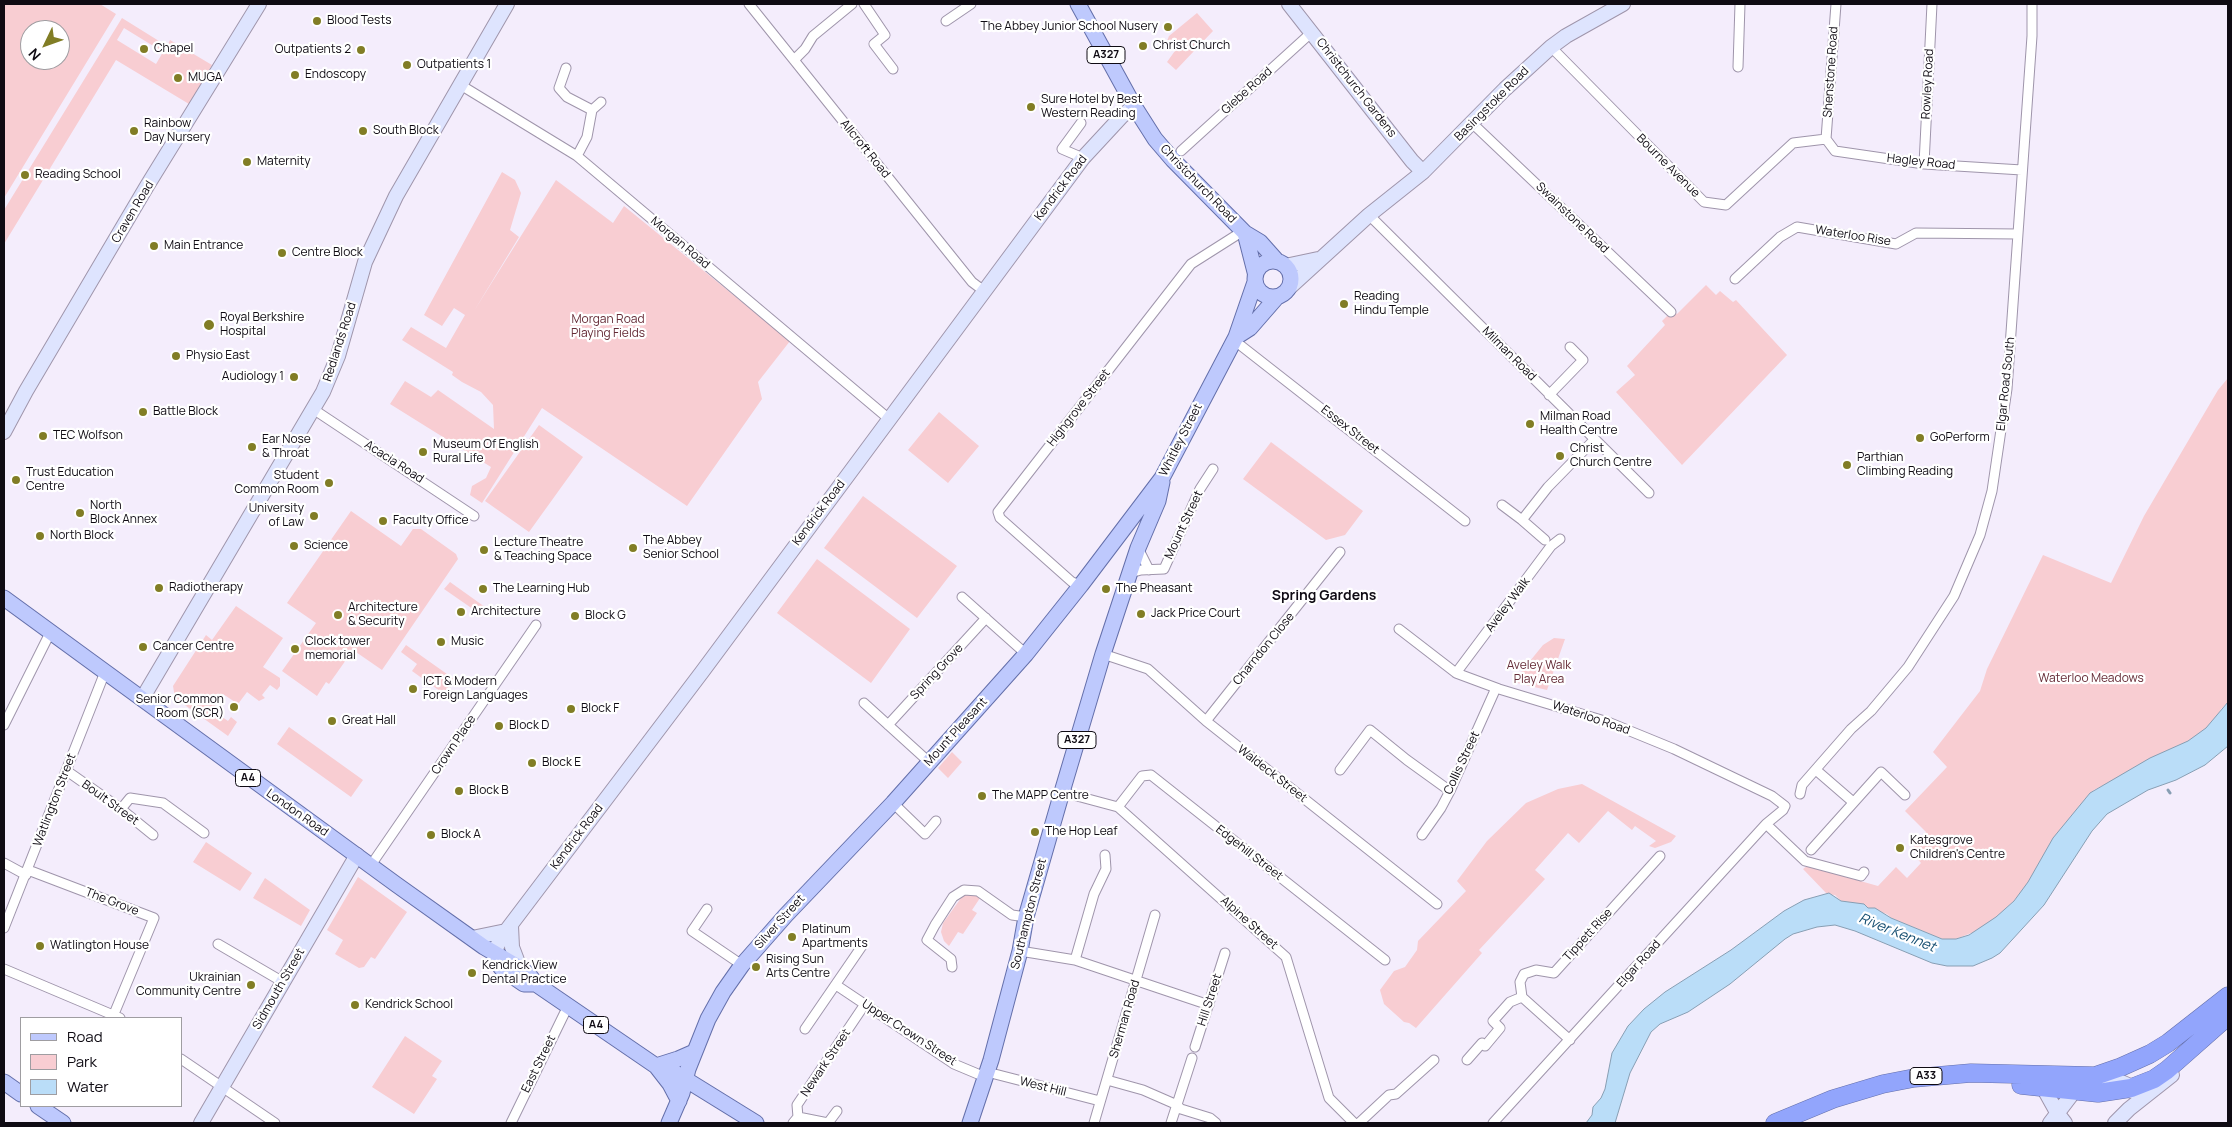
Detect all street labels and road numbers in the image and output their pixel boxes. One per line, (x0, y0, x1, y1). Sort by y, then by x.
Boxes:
street label: Shenstone Road (1821, 26, 1841, 118)
street label: Christchurch Gardens (1313, 36, 1399, 140)
road number: A327 (1087, 46, 1125, 64)
street label: Rowley Road (1919, 48, 1937, 120)
street label: Glebe Road (1219, 64, 1275, 118)
street label: Basingstoke Road (1452, 64, 1532, 144)
street label: Allcroft Road (837, 117, 893, 181)
street label: Bourne Avenue (1633, 131, 1703, 201)
street label: Christchurch Road (1157, 142, 1239, 226)
street label: Hagley Road (1886, 151, 1956, 173)
street label: Kendrick Road (1032, 152, 1090, 224)
street label: Craven Road (109, 178, 157, 246)
street label: Swainstone Road (1533, 180, 1611, 256)
street label: Morgan Road (647, 214, 713, 272)
street label: Waterloo Rise (1814, 223, 1892, 249)
street label: Redlands Road (320, 301, 360, 383)
street label: Milman Road (1479, 324, 1539, 384)
street label: Elgar Road South (1994, 336, 2018, 432)
street label: Highgrove Street (1044, 367, 1114, 449)
street label: Whitley Street (1157, 401, 1205, 479)
street label: Essex Street (1318, 403, 1382, 457)
street label: Acacia Road (362, 438, 426, 486)
street label: Kendrick Road (790, 477, 848, 549)
street label: Mount Street (1162, 488, 1206, 562)
street label: Aveley Walk (1483, 575, 1533, 635)
street label: Charndon Close (1230, 610, 1298, 688)
street label: Spring Grove (908, 641, 966, 703)
street label: Mount Pleasant (921, 695, 991, 769)
street label: Waterloo Road (1550, 698, 1632, 738)
street label: Crown Place (429, 713, 479, 777)
street label: Collis Street (1441, 729, 1483, 797)
road number: A327 (1058, 732, 1096, 748)
street label: Waldeck Street (1234, 742, 1310, 806)
street label: Watlington Street (31, 751, 79, 849)
road number: A4 (236, 770, 260, 786)
street label: Boult Street (79, 778, 141, 828)
street label: London Road (263, 786, 331, 840)
street label: Kendrick Road (548, 801, 606, 873)
street label: Edgehill Street (1213, 822, 1285, 884)
street label: Southampton Street (1008, 857, 1050, 971)
street label: The Grove (83, 885, 141, 919)
street label: Silver Street (752, 892, 808, 952)
street label: Alpine Street (1217, 894, 1281, 952)
street label: Tippett Rise (1561, 906, 1615, 964)
street label: Elgar Road (1614, 937, 1664, 991)
street label: Sidmouth Street (250, 946, 308, 1032)
street label: Hill Street (1195, 972, 1225, 1028)
street label: Sherman Road (1107, 978, 1143, 1060)
street label: Upper Crown Street (859, 997, 959, 1069)
road number: A4 (584, 1016, 608, 1034)
street label: Newark Street (798, 1026, 854, 1100)
street label: East Street (519, 1033, 559, 1095)
road number: A33 (1910, 1068, 1942, 1084)
street label: West Hill (1018, 1074, 1068, 1100)

